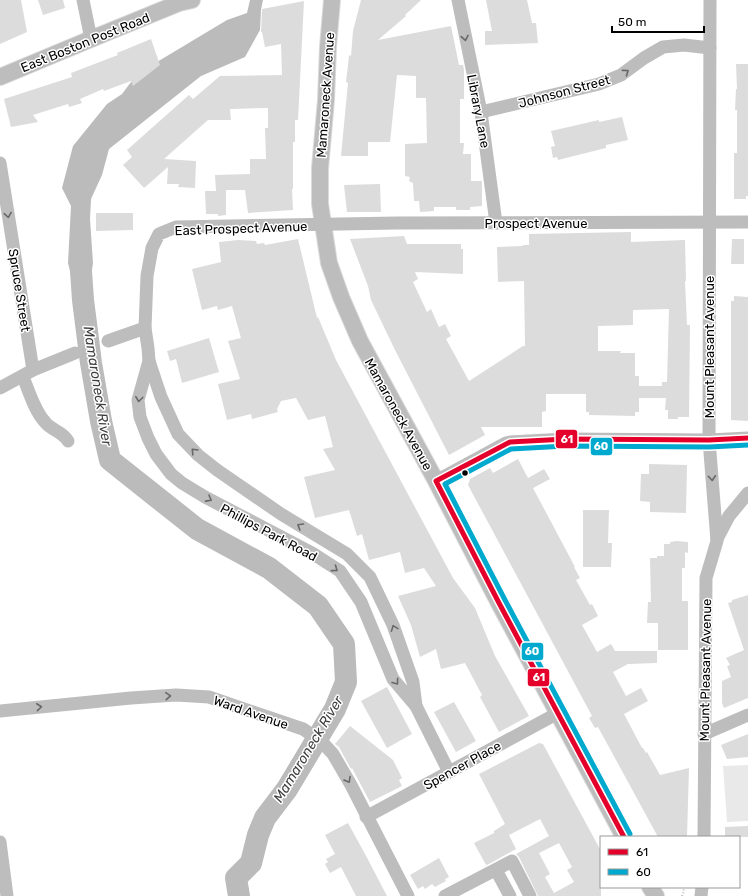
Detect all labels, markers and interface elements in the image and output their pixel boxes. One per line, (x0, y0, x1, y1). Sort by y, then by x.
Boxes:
scale bar (612, 8, 704, 34)
street label: East Boston Post Road (19, 10, 152, 75)
text: 50 m (618, 15, 646, 29)
street label: Mamaroneck Avenue (314, 32, 337, 158)
one-way arrow (460, 35, 468, 41)
one-way arrow (621, 70, 628, 77)
street label: Johnson Street (517, 72, 612, 111)
street label: Library Lane (464, 73, 493, 149)
one-way arrow (3, 212, 12, 218)
street label: Prospect Avenue (485, 216, 587, 231)
street label: East Prospect Avenue (174, 219, 308, 238)
street label: Spruce Street (6, 248, 33, 333)
street label: Mount Pleasant Avenue (702, 276, 717, 418)
water label: Mamaroneck River (80, 325, 115, 448)
street label: Mamaroneck Avenue (362, 356, 436, 473)
one-way arrow (135, 395, 144, 402)
line badge: 61 (555, 429, 578, 449)
text: 61 (561, 433, 573, 446)
line badge: 60 (590, 437, 613, 456)
text: 60 (594, 440, 608, 453)
one-way arrow (192, 448, 199, 456)
unlabelled marker (460, 468, 470, 478)
one-way arrow (707, 475, 716, 482)
one-way arrow (205, 495, 212, 502)
street label: Phillips Park Road (218, 501, 320, 564)
one-way arrow (297, 523, 304, 530)
one-way arrow (331, 564, 338, 572)
street label: Mount Pleasant Avenue (697, 599, 714, 741)
one-way arrow (391, 625, 399, 632)
line badge: 60 (521, 642, 544, 661)
text: 60 (525, 645, 539, 658)
line badge: 61 (527, 668, 550, 687)
text: 61 (533, 671, 545, 684)
one-way arrow (391, 677, 398, 684)
one-way arrow (165, 691, 171, 700)
water label: Mamaroneck River (270, 692, 347, 806)
street label: Ward Avenue (211, 693, 290, 732)
one-way arrow (36, 703, 42, 712)
street label: Spencer Place (421, 738, 504, 793)
one-way arrow (343, 776, 351, 784)
legend (600, 836, 740, 888)
text: 61 (636, 845, 648, 859)
text: 60 (636, 865, 651, 879)

